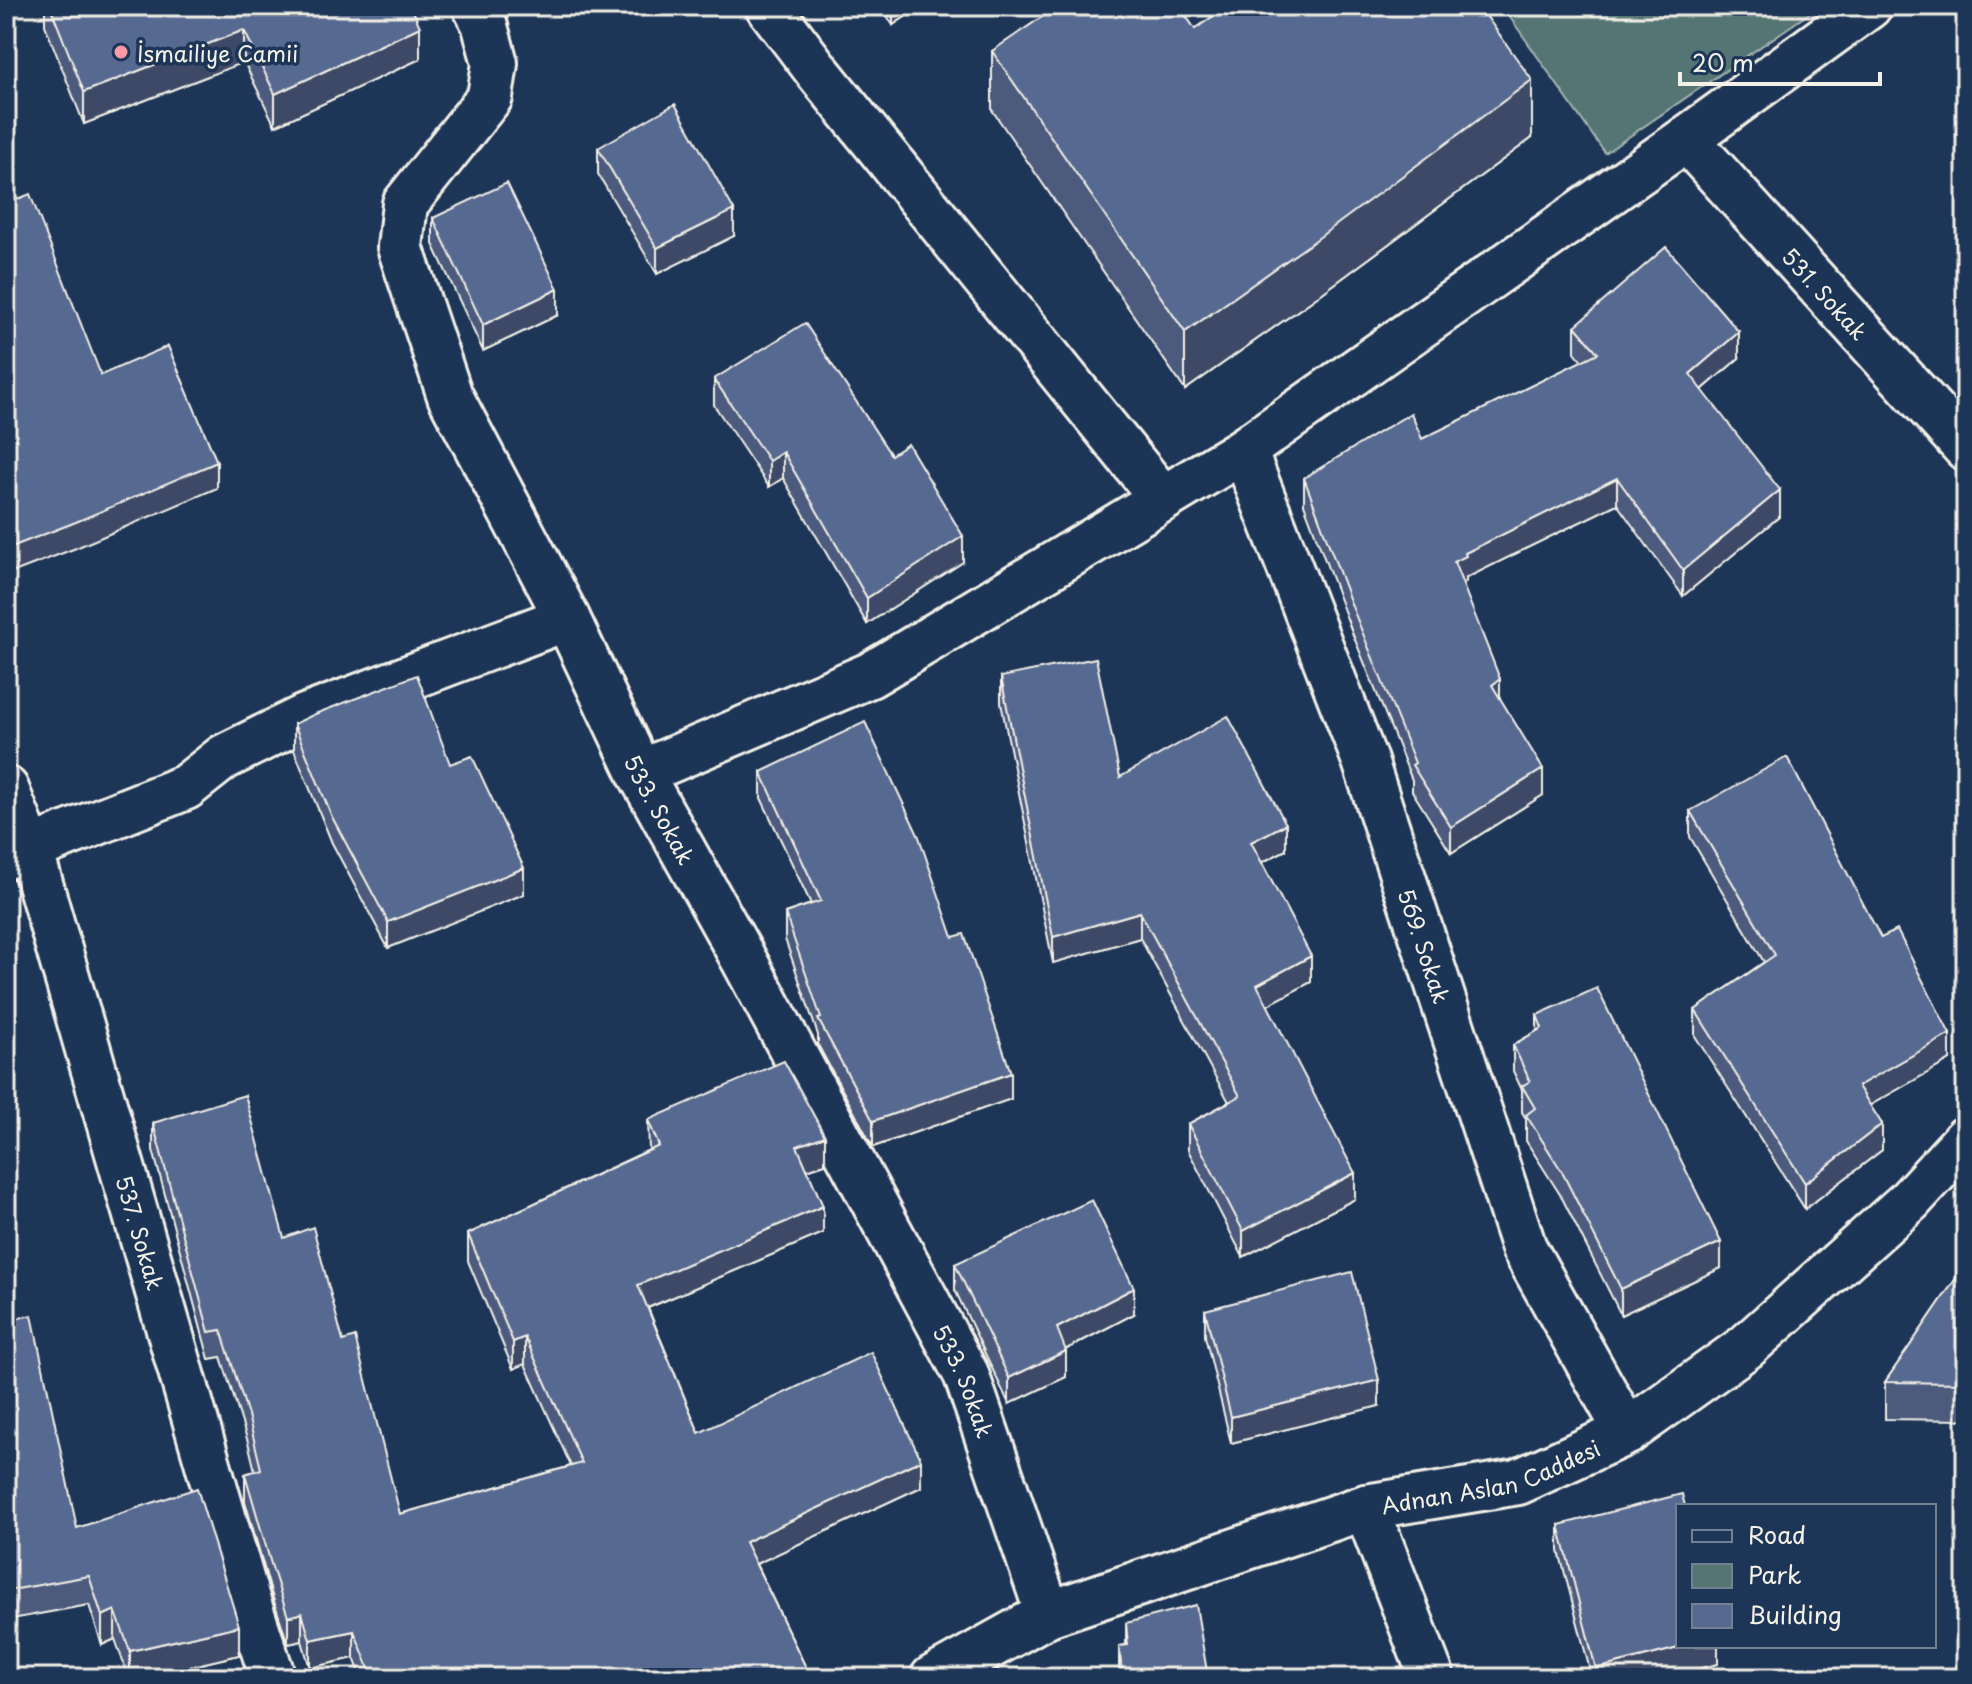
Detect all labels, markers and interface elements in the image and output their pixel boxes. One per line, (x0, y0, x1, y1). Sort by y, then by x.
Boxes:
place label: İsmailiye Camii (137, 36, 298, 69)
scale bar (1680, 36, 1880, 86)
marker: İsmailiye Camii (112, 43, 130, 61)
text: 20 m (1692, 44, 1754, 80)
street label: 531. Sokak (1775, 240, 1876, 347)
street label: 533. Sokak (617, 749, 704, 870)
street label: 569. Sokak (1391, 884, 1460, 1008)
street label: 537. Sokak (109, 1172, 173, 1294)
street label: 533. Sokak (926, 1318, 1003, 1442)
street label: Adnan Aslan Caddesi (1379, 1430, 1605, 1521)
legend (1676, 1504, 1936, 1648)
text: Road (1748, 1516, 1806, 1552)
text: Park (1748, 1556, 1802, 1592)
text: Building (1748, 1596, 1842, 1632)

